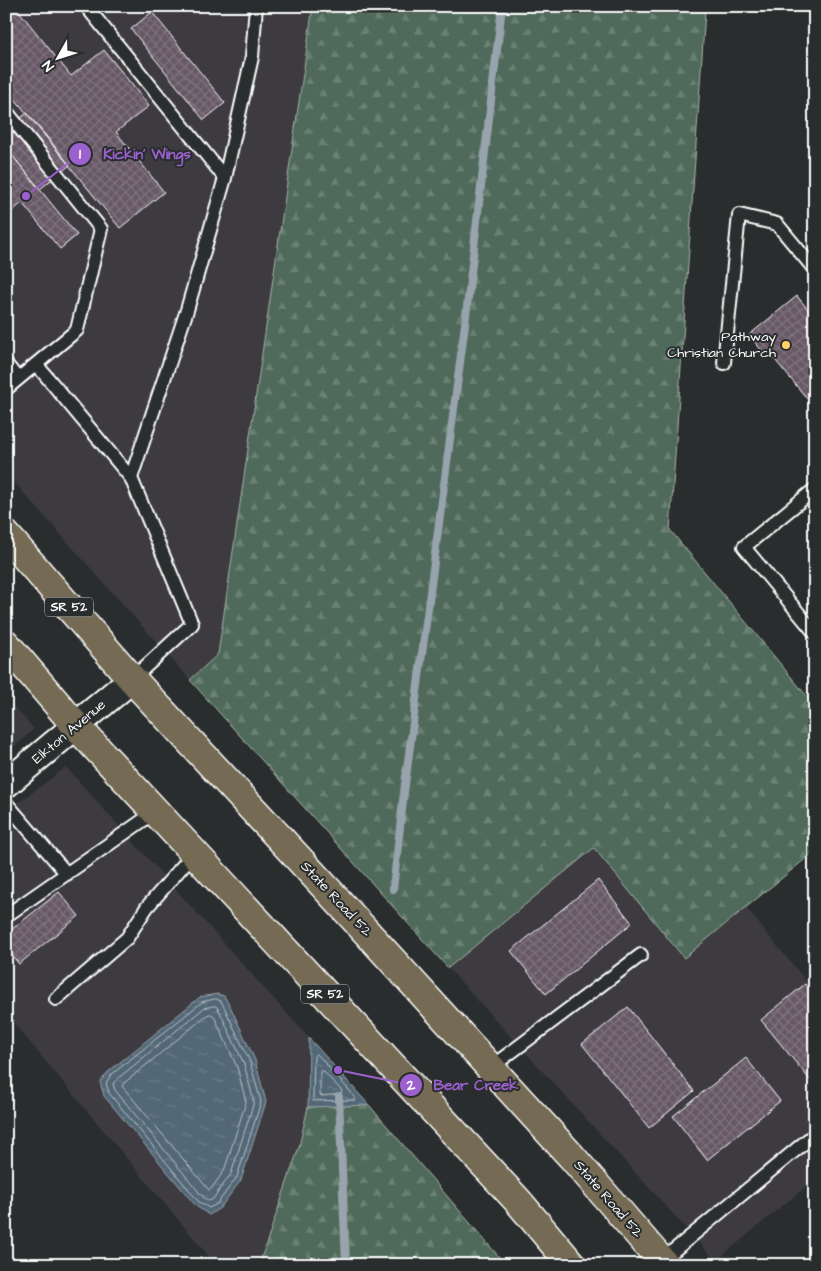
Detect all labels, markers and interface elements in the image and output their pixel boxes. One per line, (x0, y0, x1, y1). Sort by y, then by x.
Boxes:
north arrow (32, 32, 82, 82)
text: N (38, 56, 59, 75)
callout: Kickin' Wings (68, 139, 200, 169)
text: 1 (79, 144, 81, 165)
text: Kickin' Wings (103, 144, 191, 167)
place label: Pathway Christian Church (667, 327, 776, 363)
marker: Pathway Christian Church (780, 339, 792, 351)
road number: SR 52 (45, 598, 93, 616)
street label: Elkton Avenue (28, 695, 110, 769)
street label: State Road 52 (296, 857, 376, 941)
road number: SR 52 (301, 984, 349, 1004)
callout: Bear Creek (398, 1070, 528, 1100)
text: 2 (406, 1075, 416, 1096)
text: Bear Creek (433, 1075, 519, 1096)
street label: State Road 52 (569, 1156, 647, 1242)

